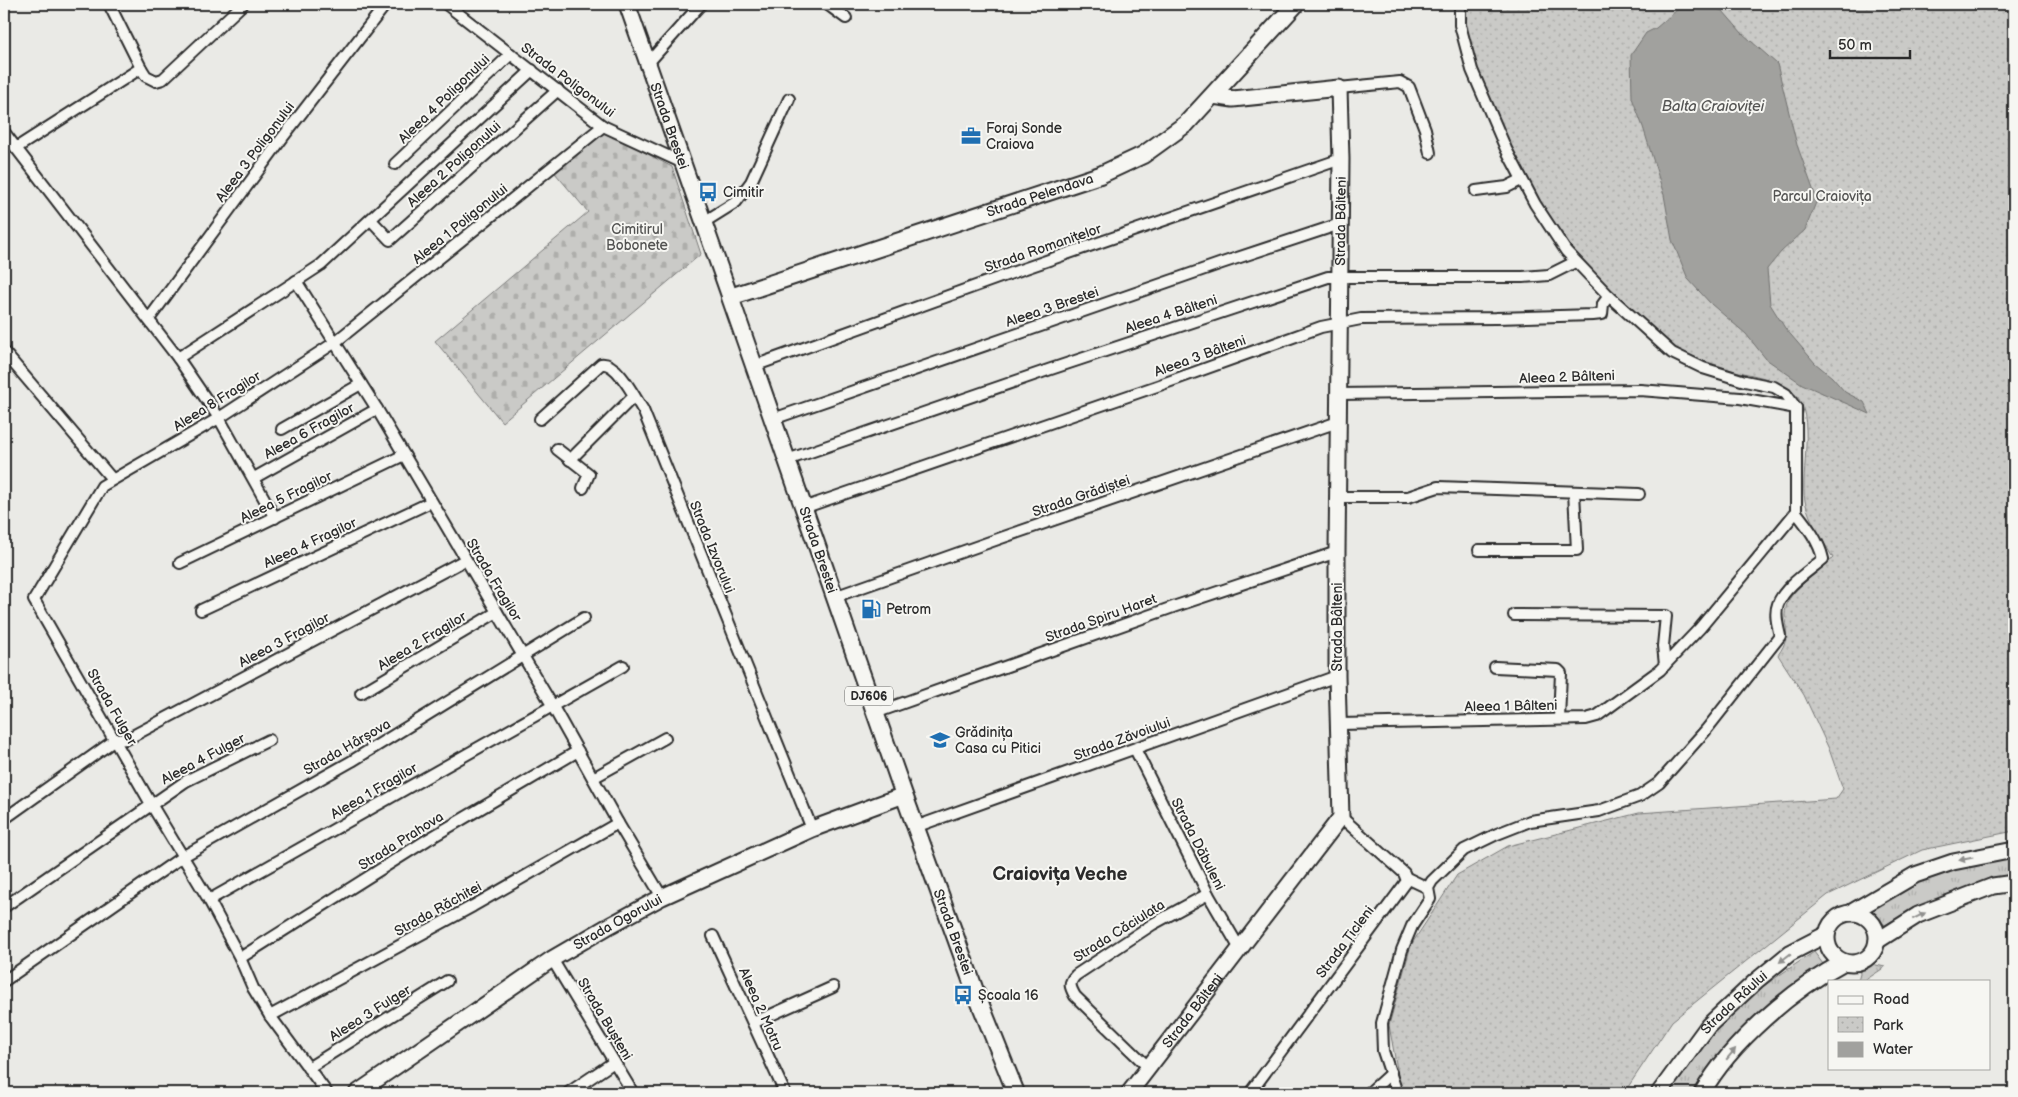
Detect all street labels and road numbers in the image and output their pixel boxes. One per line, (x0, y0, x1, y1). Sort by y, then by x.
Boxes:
street label: Strada Poligonului (517, 39, 619, 121)
street label: Aleea 4 Poligonului (395, 51, 493, 147)
street label: Strada Brestei (647, 80, 693, 171)
street label: Aleea 3 Poligonului (212, 99, 298, 205)
street label: Aleea 2 Poligonului (404, 117, 504, 211)
street label: Strada Pelendava (984, 169, 1095, 220)
street label: Strada Bâlteni (1331, 176, 1349, 266)
street label: Aleea 1 Poligonului (409, 180, 511, 268)
street label: Strada Romanițelor (982, 220, 1105, 276)
street label: Aleea 3 Brestei (1003, 283, 1101, 331)
street label: Aleea 4 Bâlteni (1123, 291, 1219, 337)
street label: Aleea 3 Bâlteni (1152, 332, 1248, 380)
street label: Aleea 8 Fragilor (170, 367, 265, 435)
street label: Aleea 2 Bâlteni (1519, 367, 1615, 387)
street label: Aleea 6 Fragilor (261, 399, 358, 463)
street label: Aleea 5 Fragilor (237, 467, 336, 527)
street label: Strada Grădiștei (1030, 471, 1132, 521)
street label: Strada Izvorului (686, 498, 738, 596)
street label: Strada Brestei (795, 505, 841, 595)
street label: Aleea 4 Fragilor (261, 514, 360, 572)
street label: Strada Fragilor (463, 535, 526, 625)
street label: Strada Bâlteni (1329, 582, 1346, 672)
street label: Strada Spiru Haret (1043, 590, 1160, 646)
street label: Aleea 2 Fragilor (375, 607, 470, 674)
street label: Aleea 3 Fragilor (236, 608, 333, 671)
street label: Strada Fulger (83, 666, 141, 749)
road number: DJ606 (845, 686, 893, 706)
street label: Aleea 1 Bâlteni (1464, 697, 1558, 715)
street label: Strada Zăvoiului (1071, 714, 1173, 764)
street label: Strada Hârșova (300, 715, 394, 779)
street label: Aleea 4 Fulger (158, 729, 249, 788)
street label: Aleea 1 Fragilor (328, 759, 421, 823)
street label: Strada Dăbuleni (1167, 795, 1229, 893)
street label: Strada Prahova (355, 808, 447, 874)
street label: Strada Răchitei (391, 878, 485, 940)
street label: Strada Brestei (930, 887, 976, 977)
street label: Strada Ogorului (570, 890, 665, 953)
street label: Strada Căciulata (1070, 896, 1168, 966)
street label: Strada Țicleni (1312, 903, 1378, 981)
street label: Aleea 2 Motru (735, 965, 787, 1053)
street label: Strada Râului (1697, 967, 1771, 1037)
street label: Strada Bâlteni (1158, 970, 1226, 1051)
street label: Strada Bușteni (574, 975, 636, 1063)
street label: Aleea 3 Fulger (326, 981, 415, 1045)

